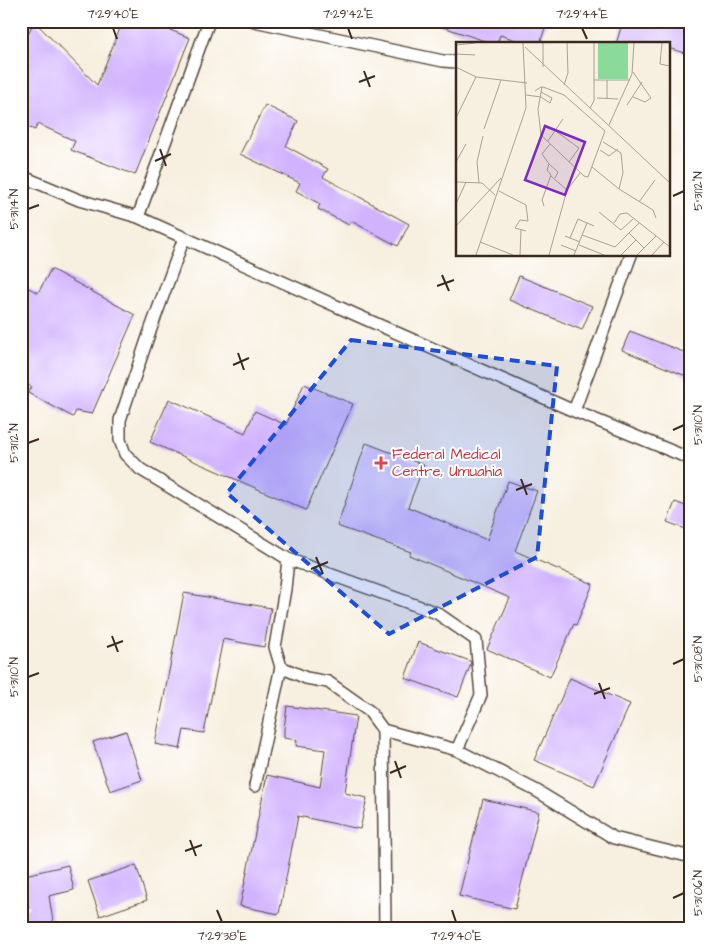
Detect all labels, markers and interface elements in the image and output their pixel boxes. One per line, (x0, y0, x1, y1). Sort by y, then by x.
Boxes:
text: 7°29'40"E (87, 6, 139, 23)
text: 7°29'42"E (323, 6, 373, 23)
text: 7°29'44"E (556, 6, 608, 23)
inset map (456, 42, 670, 256)
text: 5°31'12"N (690, 171, 707, 211)
text: 5°31'14"N (6, 188, 23, 229)
text: 5°31'10"N (690, 404, 707, 445)
text: 5°31'12"N (6, 423, 23, 463)
place label: Federal Medical Centre, Umuahia (392, 444, 502, 482)
marker: Federal Medical Centre, Umuahia (374, 456, 388, 470)
text: 5°31'08"N (690, 635, 707, 682)
text: 5°31'10"N (6, 656, 23, 697)
text: 5°31'06"N (690, 869, 707, 916)
text: 7°29'38"E (197, 928, 247, 945)
text: 7°29'40"E (430, 928, 482, 945)

